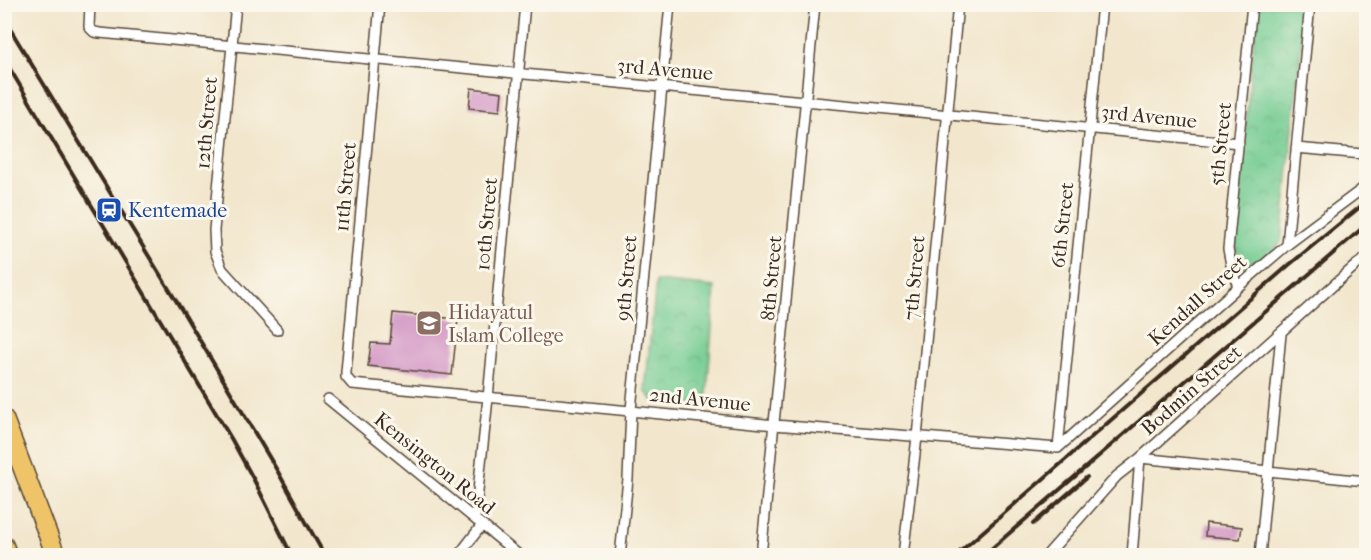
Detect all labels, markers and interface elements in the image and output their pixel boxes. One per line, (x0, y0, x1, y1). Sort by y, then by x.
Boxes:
street label: 3rd Avenue (616, 54, 714, 85)
street label: 12th Street (191, 76, 222, 170)
street label: 3rd Avenue (1100, 100, 1198, 133)
street label: 5th Street (1205, 101, 1236, 187)
street label: 11th Street (330, 141, 361, 233)
street label: 10th Street (471, 176, 502, 272)
street label: 6th Street (1047, 181, 1078, 269)
station icon: Kentemade (94, 195, 124, 225)
place label: Kentemade (128, 199, 227, 222)
street label: 9th Street (611, 234, 642, 322)
street label: 8th Street (756, 234, 787, 322)
street label: 7th Street (899, 235, 930, 321)
street label: Kendall Street (1144, 250, 1251, 350)
place label: Hidayatul Islam College (448, 301, 564, 347)
school or university icon: Hidayatul Islam College (414, 308, 444, 338)
street label: Bodmin Street (1137, 341, 1246, 440)
street label: 2nd Avenue (648, 383, 752, 416)
street label: Kensington Road (369, 408, 501, 520)

